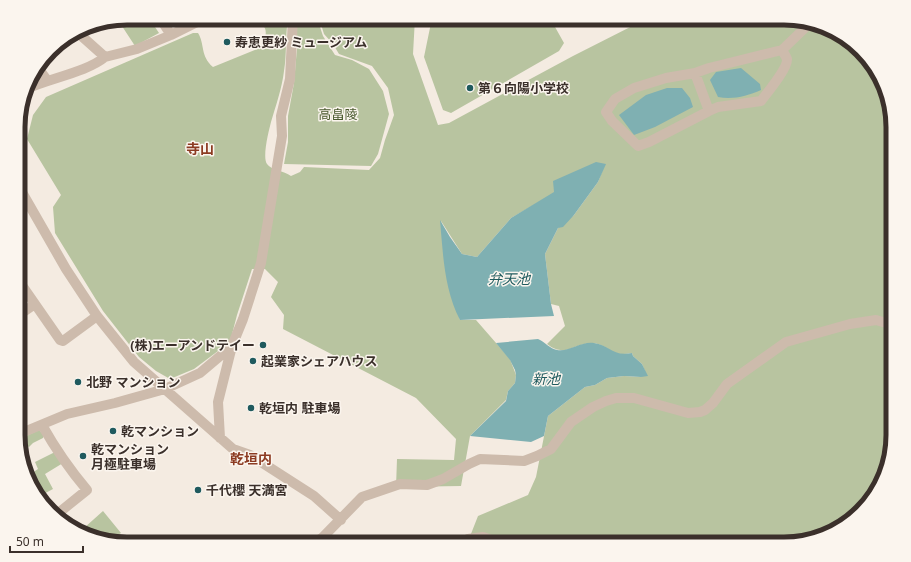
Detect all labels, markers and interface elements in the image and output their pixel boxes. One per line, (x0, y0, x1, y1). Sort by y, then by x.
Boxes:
place label: 寿恵更紗 ミュージアム (235, 33, 367, 51)
marker: 寿恵更紗 ミュージアム (222, 37, 232, 47)
place label: 第６向陽小学校 (478, 79, 569, 97)
marker: 第６向陽小学校 (465, 83, 475, 93)
park label: 高畠陵 (318, 105, 358, 123)
district label: 寺山 (186, 139, 214, 158)
water label: 弁天池 (488, 269, 532, 288)
place label: (株)エーアンドテイー (130, 336, 255, 354)
marker: (株)エーアンドテイー (258, 340, 268, 350)
place label: 起業家シェアハウス (261, 352, 377, 370)
marker: 起業家シェアハウス (248, 356, 258, 366)
water label: 新池 (532, 369, 562, 388)
place label: 北野 マンション (86, 373, 180, 391)
marker: 北野 マンション (73, 377, 83, 387)
place label: 乾垣内 駐車場 (259, 399, 340, 417)
marker: 乾垣内 駐車場 (246, 403, 256, 413)
place label: 乾マンション (121, 422, 199, 440)
marker: 乾マンション (108, 426, 118, 436)
place label: 乾マンション 月極駐車場 (91, 440, 169, 473)
district label: 乾垣内 (230, 449, 272, 468)
marker: 乾マンション 月極駐車場 (78, 451, 88, 461)
place label: 千代櫻 天満宮 (206, 481, 287, 499)
marker: 千代櫻 天満宮 (193, 485, 203, 495)
scale bar (10, 528, 83, 554)
text: 50 m (16, 533, 44, 550)

